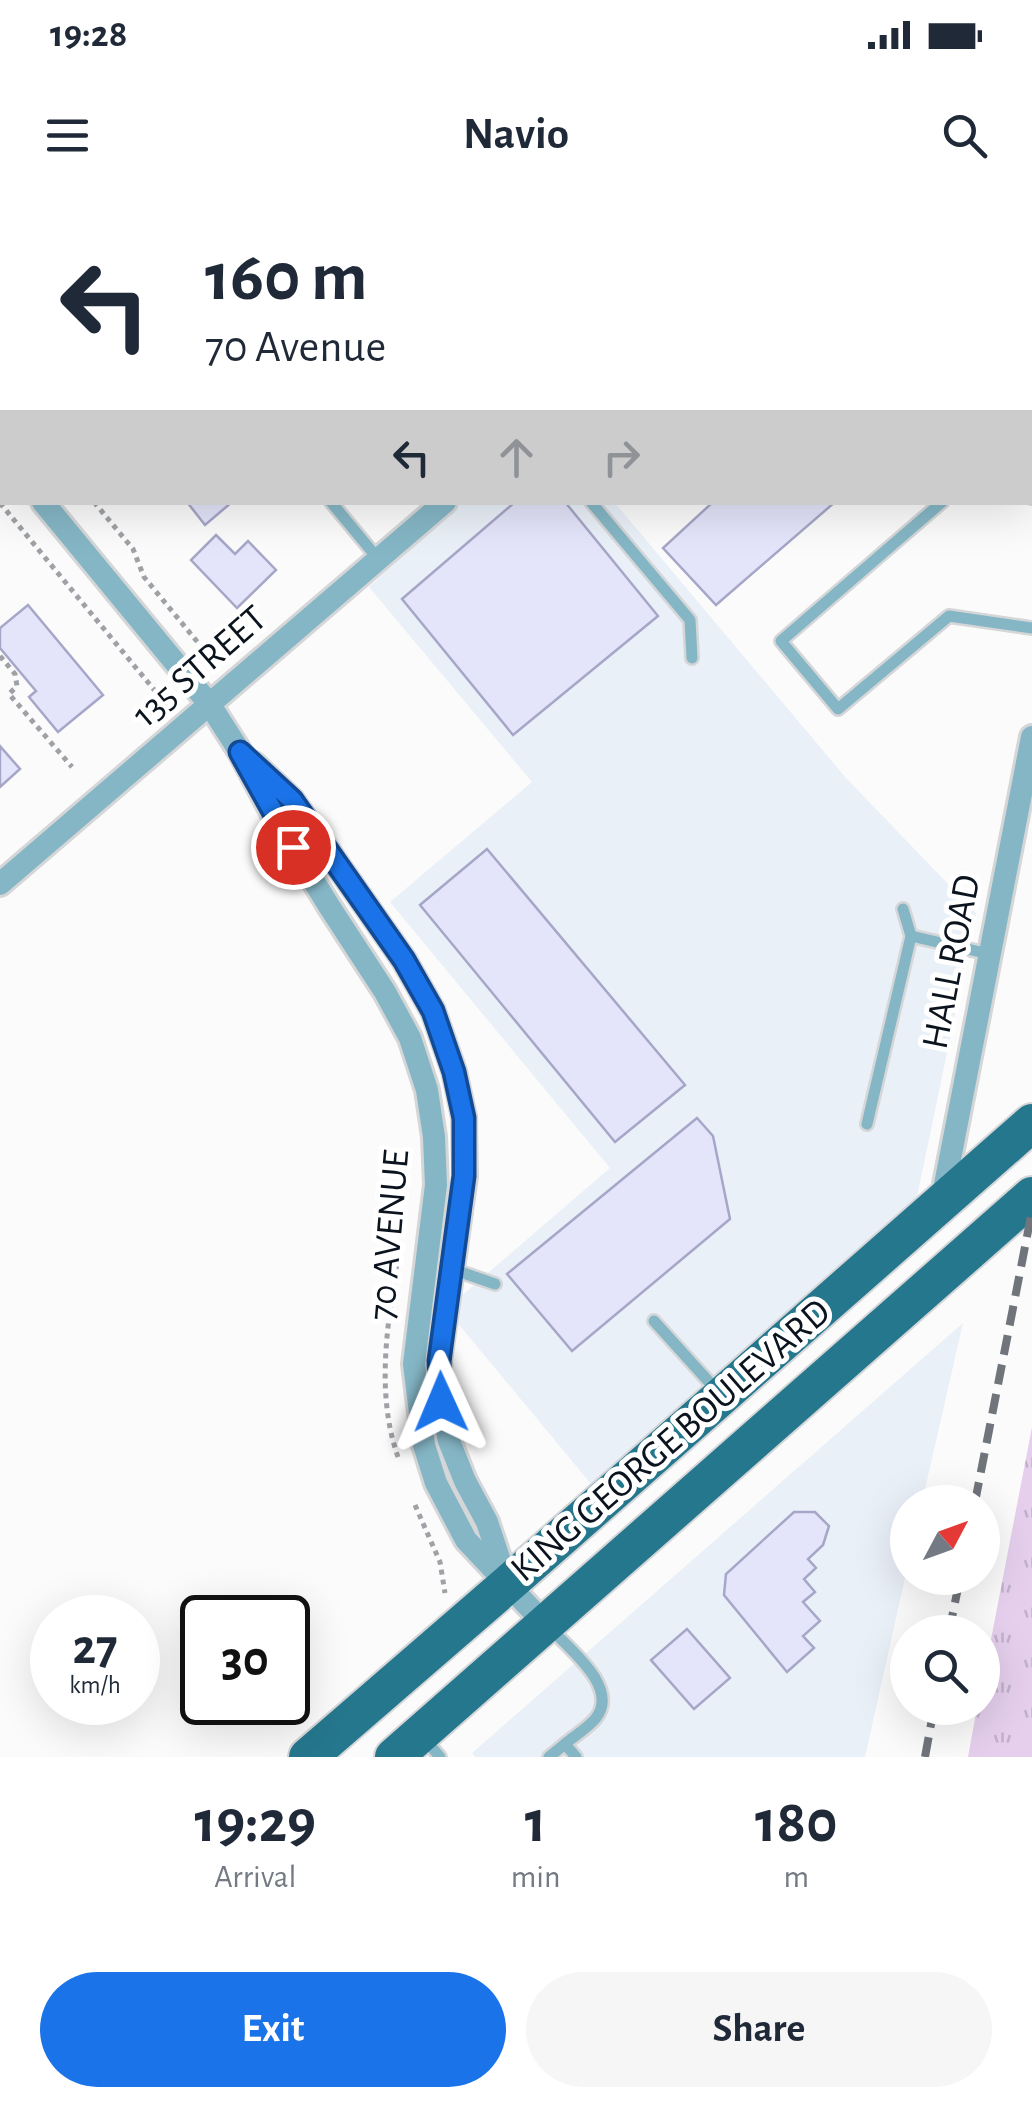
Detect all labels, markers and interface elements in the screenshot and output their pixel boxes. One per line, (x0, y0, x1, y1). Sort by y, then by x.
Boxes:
text: 19:28 (50, 16, 127, 54)
icon: menu (40, 108, 95, 163)
icon: search (937, 108, 992, 163)
text: Navio (463, 112, 569, 157)
icon: left (40, 240, 170, 370)
text: 160 m (205, 243, 368, 313)
text: 70 Avenue (205, 325, 386, 370)
icon: left (384, 430, 439, 485)
icon: ahead (489, 430, 544, 485)
icon: right (594, 430, 649, 485)
street label: 135 STREET (126, 599, 274, 735)
pin (251, 805, 336, 890)
icon: arrive (266, 820, 321, 875)
street label: HALL ROAD (916, 872, 988, 1052)
street label: 70 AVENUE (364, 1148, 416, 1322)
street label: KING GEORGE BOULEVARD (504, 1293, 838, 1589)
position arrow (389, 1350, 493, 1454)
north arrow (890, 1485, 1000, 1595)
map controls (890, 1485, 1000, 1725)
speed limit sign: 30 (180, 1595, 310, 1725)
button: search (890, 1615, 1000, 1725)
text: 27 (72, 1623, 118, 1673)
text: km/h (69, 1673, 121, 1698)
text: 19:29 (195, 1793, 316, 1853)
text: 1 (525, 1793, 546, 1853)
text: 180 (755, 1793, 837, 1853)
text: Arrival (214, 1861, 296, 1893)
text: min (511, 1861, 560, 1893)
text: m (783, 1861, 809, 1893)
button: Exit (40, 1972, 506, 2087)
button: Share (526, 1972, 992, 2087)

